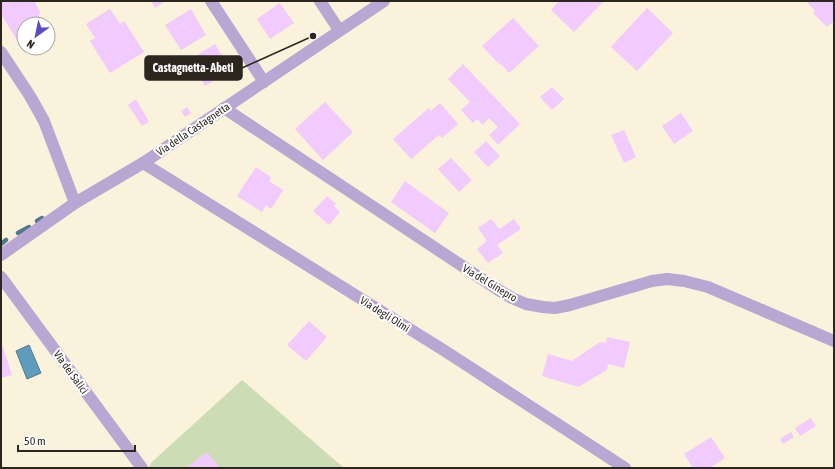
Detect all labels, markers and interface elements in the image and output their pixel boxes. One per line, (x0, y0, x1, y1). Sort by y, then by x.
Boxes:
north arrow (16, 16, 56, 56)
text: N (25, 38, 37, 51)
callout: Castagnetta- Abeti (145, 56, 242, 80)
text: Castagnetta- Abeti (152, 61, 234, 75)
street label: Via della Castagnetta (154, 100, 232, 158)
street label: Via del Ginepro (461, 262, 519, 304)
street label: Via degli Olmi (358, 294, 412, 334)
street label: Via dei Salici (51, 348, 91, 396)
scale bar (18, 427, 135, 453)
text: 50 m (24, 434, 46, 448)

